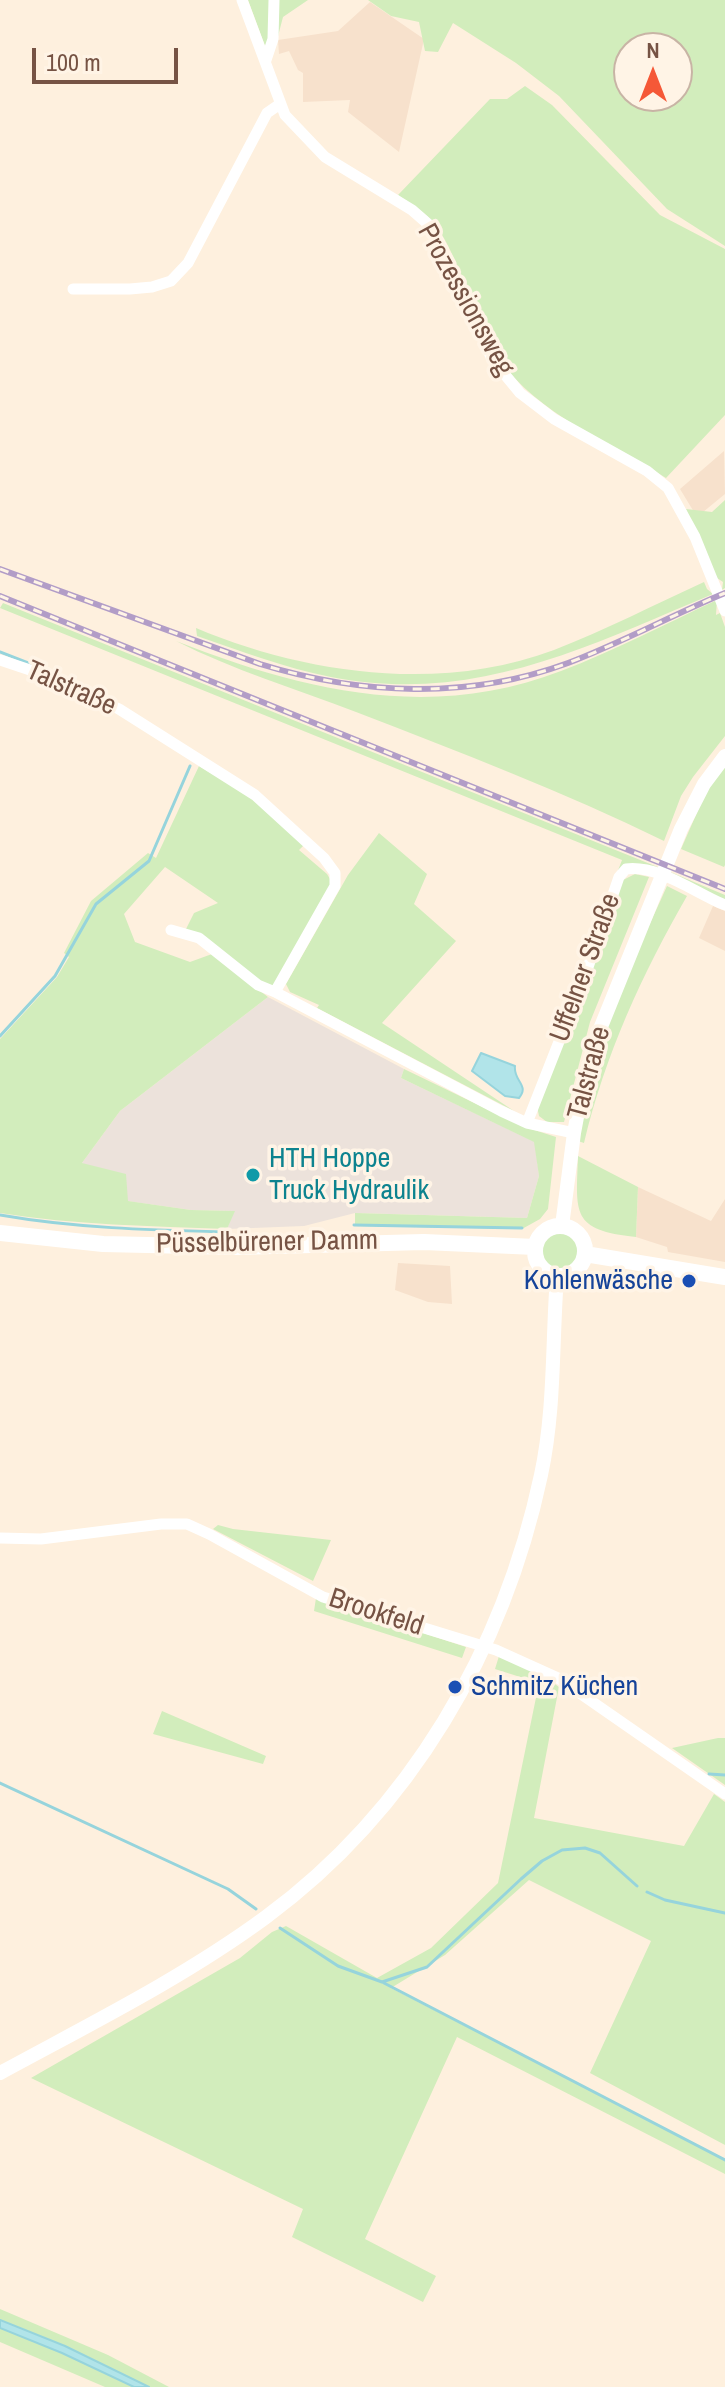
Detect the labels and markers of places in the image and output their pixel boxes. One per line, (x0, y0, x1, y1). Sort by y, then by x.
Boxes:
place label: HTH Hoppe Truck Hydraulik (269, 1142, 429, 1208)
marker: HTH Hoppe Truck Hydraulik (244, 1166, 262, 1184)
place label: Kohlenwäsche (524, 1264, 673, 1298)
marker: Kohlenwäsche (680, 1272, 698, 1290)
place label: Schmitz Küchen (471, 1670, 638, 1704)
marker: Schmitz Küchen (446, 1678, 464, 1696)

